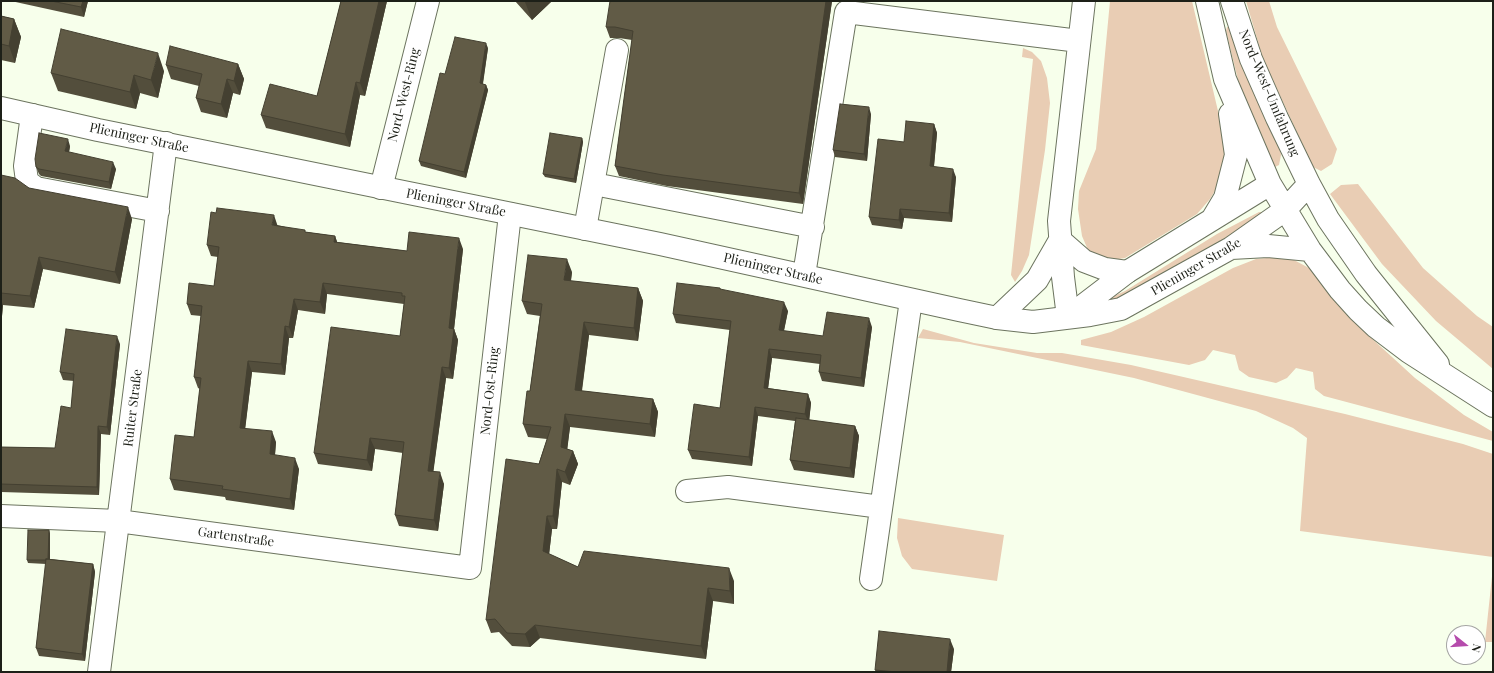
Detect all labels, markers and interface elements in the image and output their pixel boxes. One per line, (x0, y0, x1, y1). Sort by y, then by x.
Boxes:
street label: Nord-West-Umfahrung (1235, 27, 1303, 159)
street label: Nord-West-Ring (385, 46, 423, 144)
street label: Plieninger Straße (88, 120, 190, 156)
street label: Plieninger Straße (405, 186, 507, 220)
street label: Plieninger Straße (1148, 235, 1244, 299)
street label: Plieninger Straße (722, 250, 824, 288)
street label: Nord-Ost-Ring (478, 346, 502, 436)
street label: Ruiter Straße (121, 368, 145, 448)
street label: Gartenstraße (197, 524, 275, 550)
north arrow (1446, 625, 1486, 665)
text: N (1469, 642, 1485, 654)

